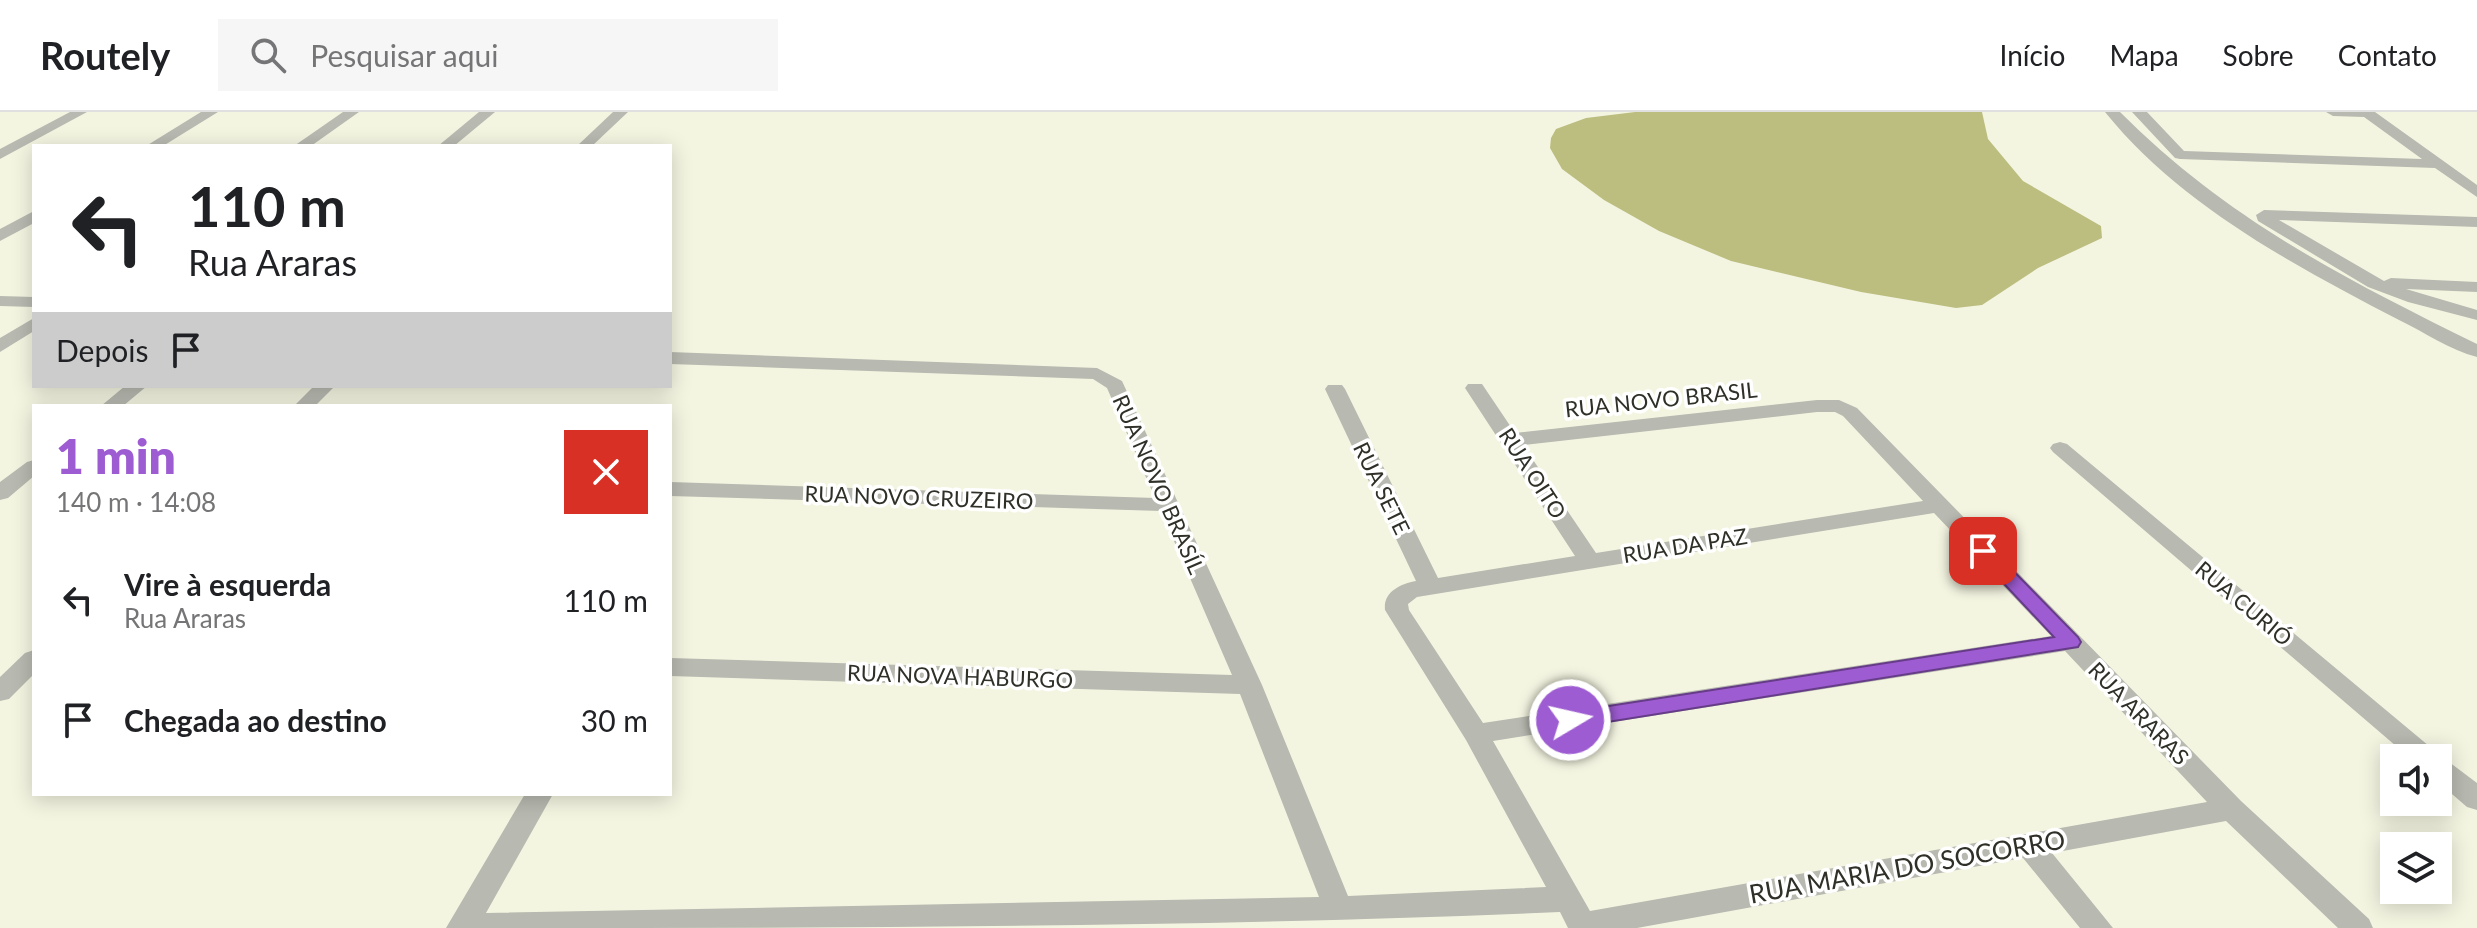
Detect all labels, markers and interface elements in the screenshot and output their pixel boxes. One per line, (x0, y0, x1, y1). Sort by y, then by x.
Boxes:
search box (218, 19, 778, 91)
text: Routely (40, 32, 170, 78)
icon: search (246, 33, 290, 77)
text: Pesquisar aqui (310, 37, 499, 73)
text: Início (2000, 38, 2065, 72)
text: Mapa (2109, 38, 2179, 72)
text: Sobre (2223, 38, 2294, 72)
text: Contato (2338, 38, 2437, 72)
text: 110 m (188, 172, 346, 239)
icon: left (56, 176, 160, 280)
text: Rua Araras (188, 240, 357, 284)
icon: arrive (164, 328, 208, 372)
text: Depois (56, 332, 148, 368)
street label: RUA NOVO BRASIL (1563, 375, 1759, 423)
street label: RUA NOVO BRASÍL (1107, 390, 1211, 578)
street label: RUA OITO (1494, 422, 1572, 524)
text: 1 min (56, 427, 176, 484)
button: close (564, 430, 648, 514)
street label: RUA SETE (1348, 437, 1416, 539)
street label: RUA NOVO CRUZEIRO (804, 480, 1034, 514)
text: 140 m · 14:08 (56, 486, 216, 518)
pin (1949, 517, 2017, 585)
street label: RUA DA PAZ (1621, 522, 1749, 568)
icon: arrive (1961, 529, 2005, 573)
street label: RUA CURIÓ (2190, 555, 2298, 651)
text: Vire à esquerda (124, 566, 331, 602)
icon: left (56, 578, 100, 622)
text: 110 m (563, 582, 648, 618)
text: Rua Araras (124, 602, 246, 634)
street label: RUA ARARAS (2083, 656, 2195, 770)
street label: RUA NOVA HABURGO (847, 659, 1073, 693)
position arrow (1528, 678, 1612, 762)
icon: arrive (56, 698, 100, 742)
text: Chegada ao destino (124, 702, 387, 738)
text: 30 m (581, 702, 648, 738)
map controls (2380, 744, 2452, 904)
button: sound (2380, 744, 2452, 816)
street label: RUA MARIA DO SOCORRO (1747, 822, 2067, 910)
button: layers (2380, 832, 2452, 904)

